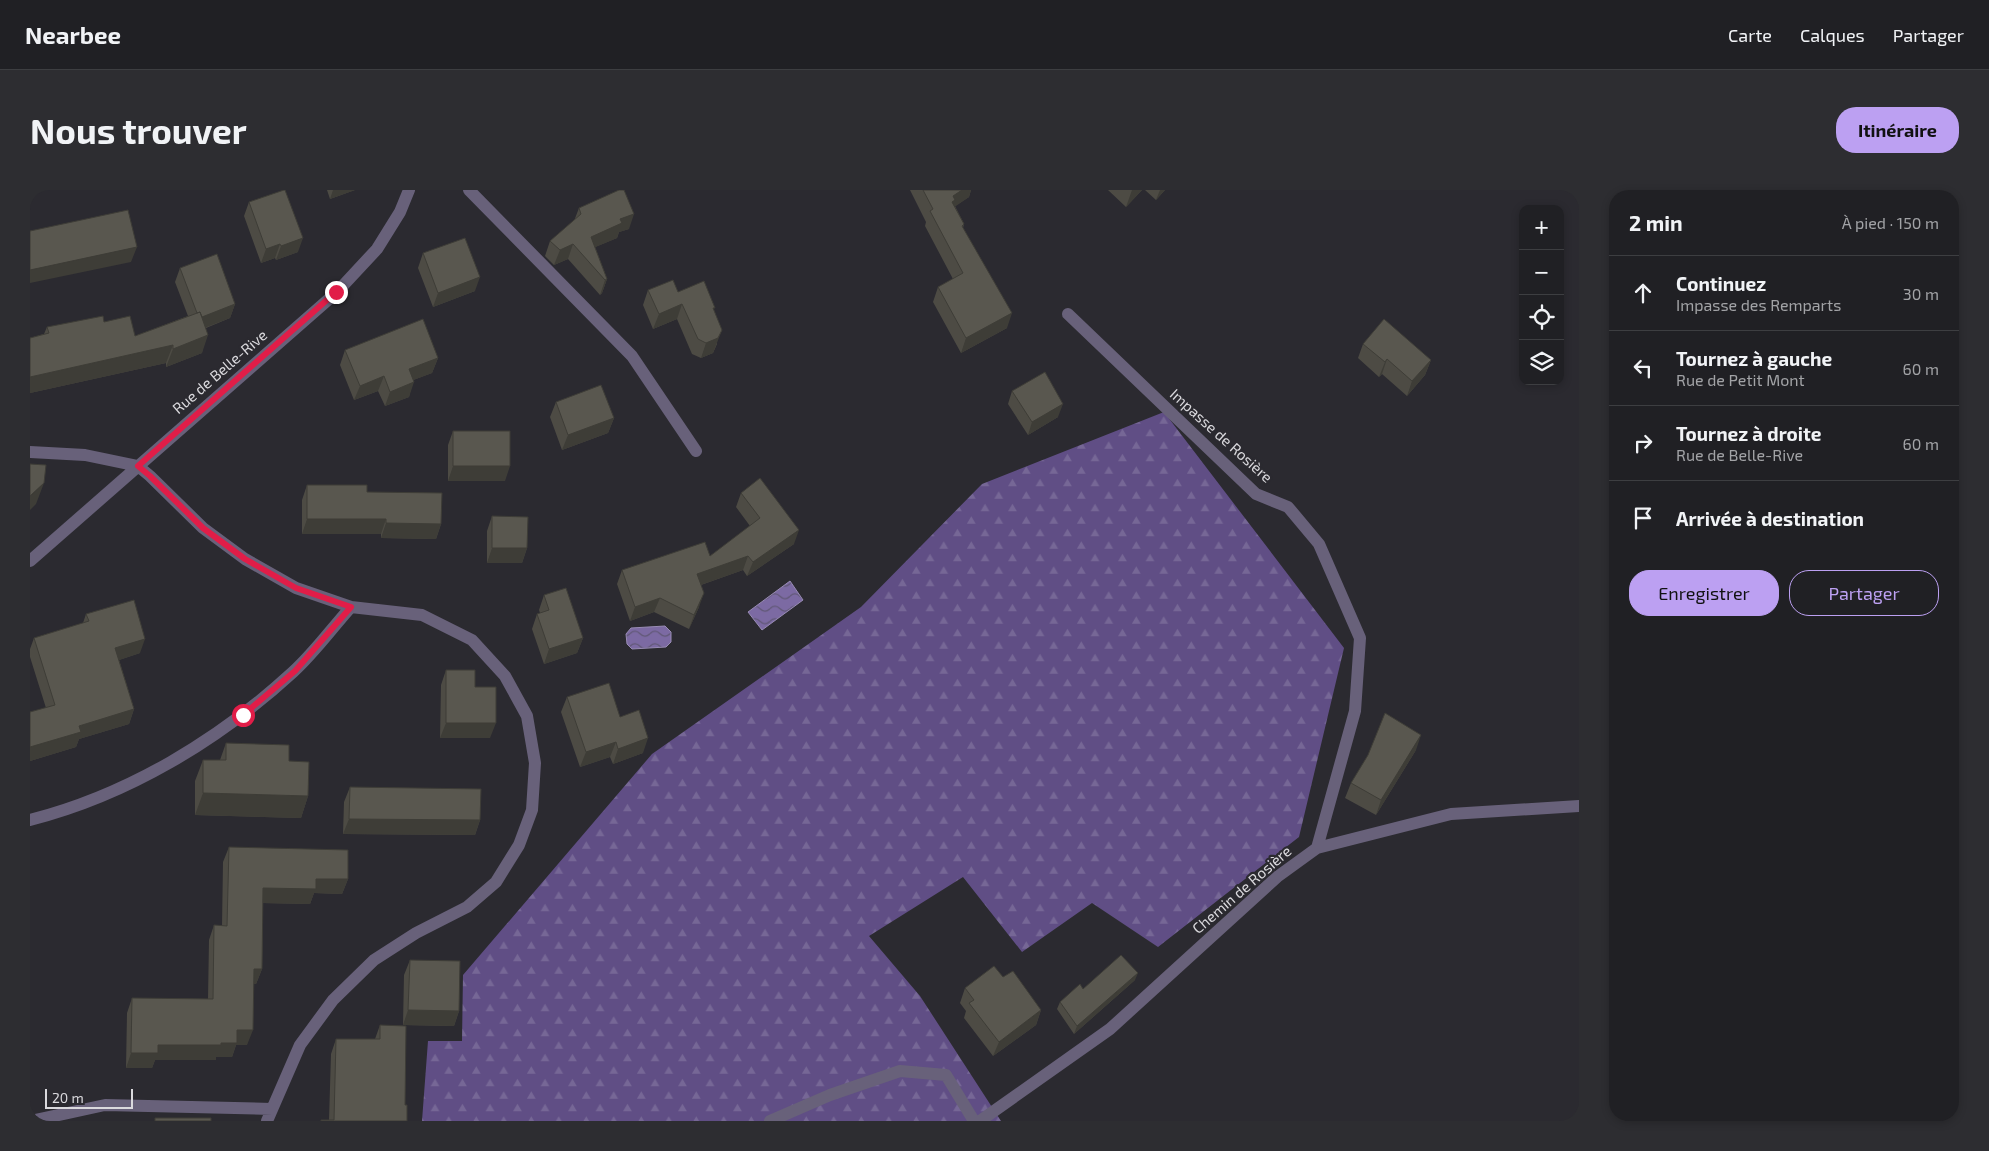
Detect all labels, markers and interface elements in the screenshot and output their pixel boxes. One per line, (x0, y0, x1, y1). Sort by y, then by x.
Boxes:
text: Nearbee (25, 20, 121, 49)
text: Carte (1728, 24, 1772, 46)
text: Calques (1800, 24, 1865, 46)
text: Partager (1893, 24, 1964, 46)
button: Itinéraire (1836, 107, 1959, 153)
text: Nous trouver (30, 109, 247, 151)
map controls (1519, 205, 1564, 385)
button: + (1519, 205, 1564, 250)
text: 2 min (1629, 210, 1683, 235)
text: À pied · 150 m (1842, 213, 1939, 232)
button: − (1519, 250, 1564, 295)
text: Continuez (1676, 272, 1766, 295)
icon: ahead (1629, 279, 1657, 307)
route end (325, 281, 348, 304)
text: 30 m (1903, 284, 1939, 303)
button: locate (1519, 295, 1564, 340)
text: Impasse des Remparts (1676, 295, 1841, 314)
street label: Rue de Belle-Rive (168, 325, 270, 417)
button: layers (1519, 340, 1564, 385)
text: Tournez à gauche (1676, 347, 1832, 370)
icon: left (1629, 354, 1657, 382)
text: 60 m (1903, 359, 1939, 378)
text: Rue de Petit Mont (1676, 370, 1805, 389)
street label: Impasse de Rosière (1167, 385, 1277, 486)
text: Tournez à droite (1676, 422, 1822, 445)
icon: right (1629, 429, 1657, 457)
text: 60 m (1903, 434, 1939, 453)
text: Rue de Belle-Rive (1676, 445, 1803, 464)
icon: arrive (1629, 504, 1657, 532)
text: Arrivée à destination (1676, 507, 1864, 530)
button: Enregistrer (1629, 570, 1779, 616)
button: Partager (1789, 570, 1939, 616)
route start (232, 704, 255, 727)
street label: Chemin de Rosière (1188, 841, 1295, 937)
scale bar (45, 1086, 132, 1109)
text: 20 m (52, 1089, 84, 1106)

